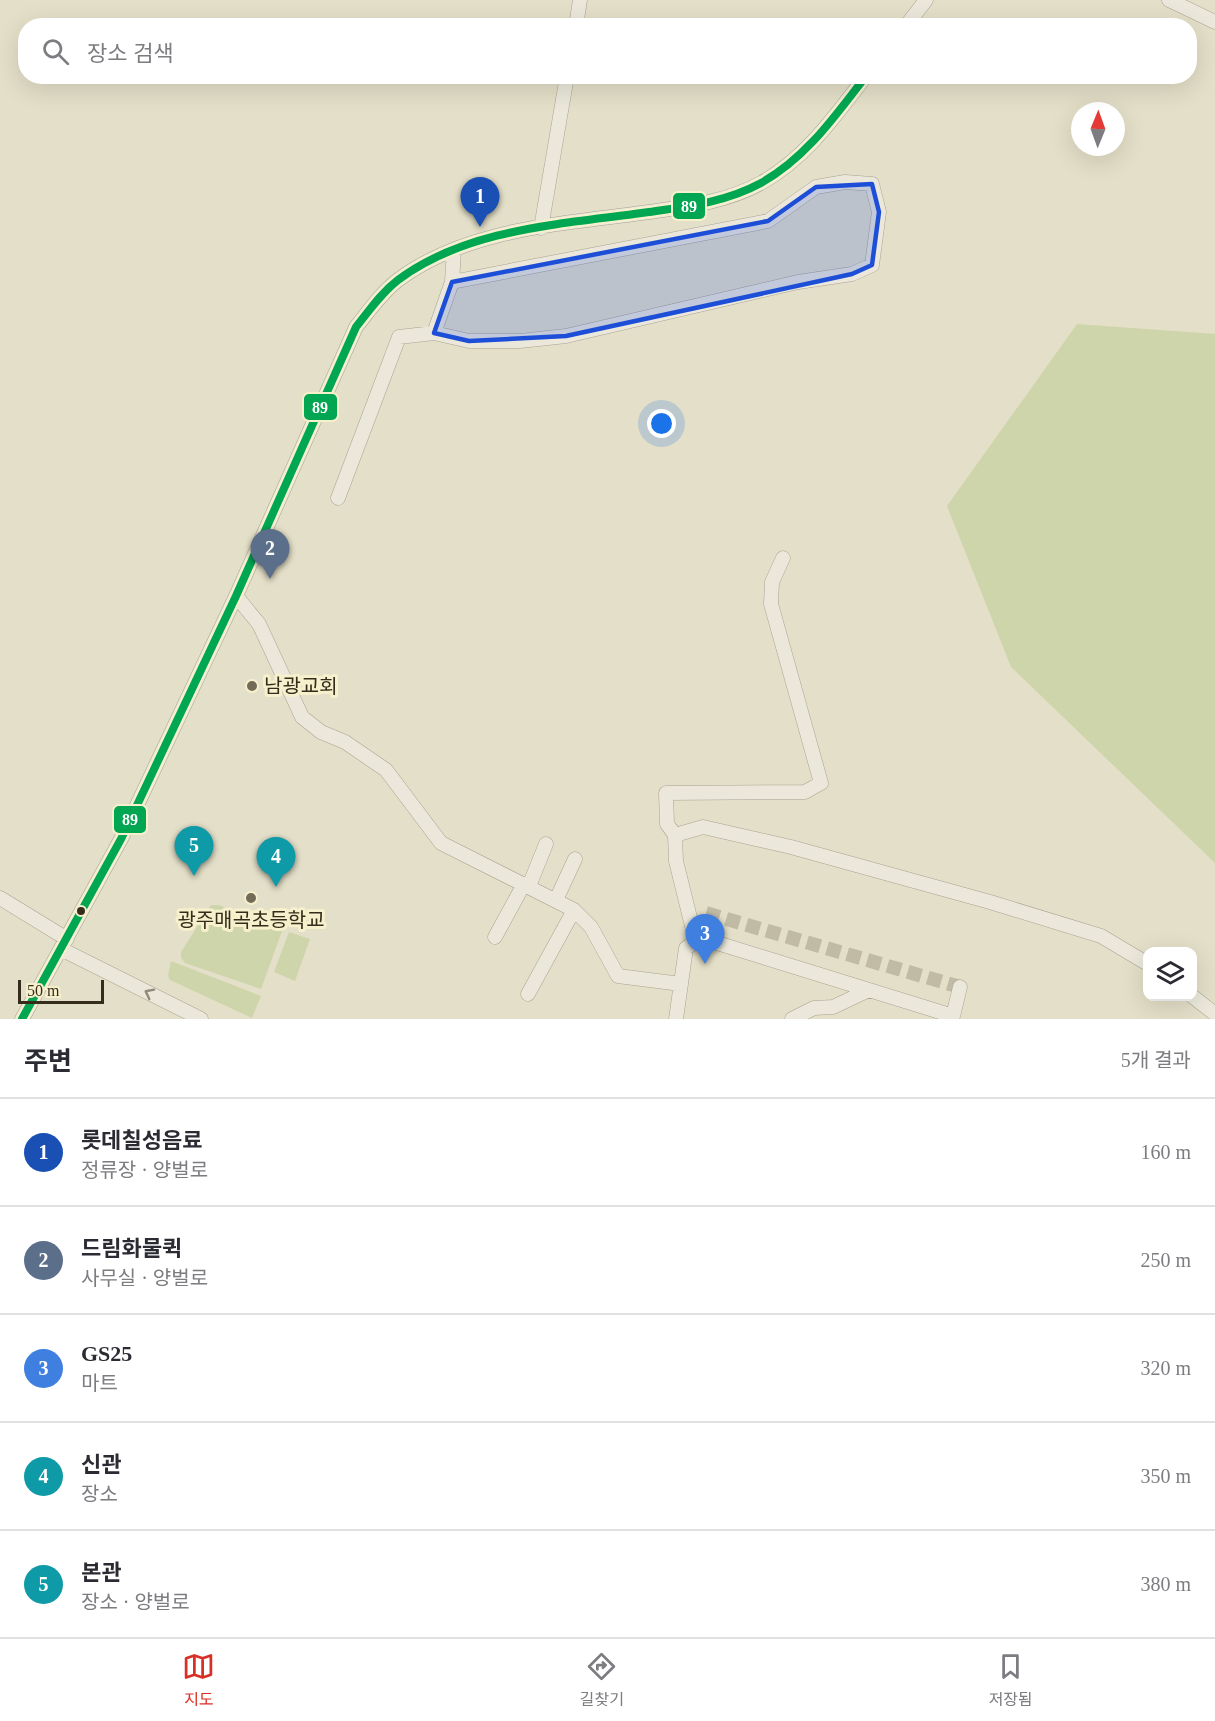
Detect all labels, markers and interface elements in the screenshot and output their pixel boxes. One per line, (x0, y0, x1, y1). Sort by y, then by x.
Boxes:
search box (18, 18, 1197, 84)
icon: search (39, 35, 72, 68)
text: 장소 검색 (87, 41, 173, 66)
north arrow (1071, 102, 1125, 156)
pin: 1 (460, 178, 500, 227)
line badge: 89 (672, 192, 706, 220)
text: 89 (681, 198, 697, 215)
line badge: 89 (303, 393, 338, 421)
text: 89 (312, 399, 328, 416)
your location (647, 409, 676, 438)
pin: 2 (250, 530, 290, 579)
place label: 남광교회 (264, 675, 338, 697)
marker: 남광교회 (245, 679, 259, 693)
line badge: 89 (113, 805, 147, 834)
text: 89 (122, 811, 138, 828)
pin: 5 (174, 826, 214, 876)
pin: 4 (256, 838, 296, 887)
marker: 광주매곡초등학교 (244, 891, 258, 905)
unlabelled marker (75, 905, 87, 917)
place label: 광주매곡초등학교 (177, 909, 325, 931)
pin: 3 (686, 914, 724, 964)
map controls (1143, 947, 1197, 1001)
button: layers (1143, 947, 1197, 1001)
scale bar (18, 977, 104, 1004)
text: 50 m (27, 982, 59, 999)
one-way arrow (144, 988, 155, 1000)
text: 주변 (24, 1047, 72, 1076)
text: 5개 결과 (1121, 1049, 1191, 1071)
text: 롯데칠성음료 (81, 1128, 202, 1153)
text: 1 (39, 1141, 49, 1163)
text: 160 m (1140, 1141, 1191, 1163)
text: 정류장 · 양벌로 (81, 1159, 208, 1181)
text: 드림화물퀵 (81, 1236, 182, 1261)
text: 2 (39, 1249, 49, 1271)
text: 250 m (1140, 1249, 1191, 1271)
text: 사무실 · 양벌로 (81, 1267, 208, 1289)
text: GS25 (81, 1341, 132, 1366)
text: 3 (39, 1357, 49, 1379)
text: 320 m (1140, 1357, 1191, 1379)
text: 마트 (81, 1372, 118, 1394)
text: 신관 (81, 1452, 121, 1477)
text: 4 (39, 1465, 49, 1487)
text: 350 m (1140, 1465, 1191, 1487)
text: 장소 (81, 1483, 118, 1505)
text: 본관 (81, 1560, 121, 1585)
text: 5 (39, 1573, 49, 1595)
text: 380 m (1140, 1573, 1191, 1595)
text: 장소 · 양벌로 (81, 1591, 190, 1613)
tab: 지도 (182, 1650, 215, 1710)
tab: 길찾기 (580, 1650, 624, 1710)
tab: 저장됨 (989, 1650, 1033, 1710)

